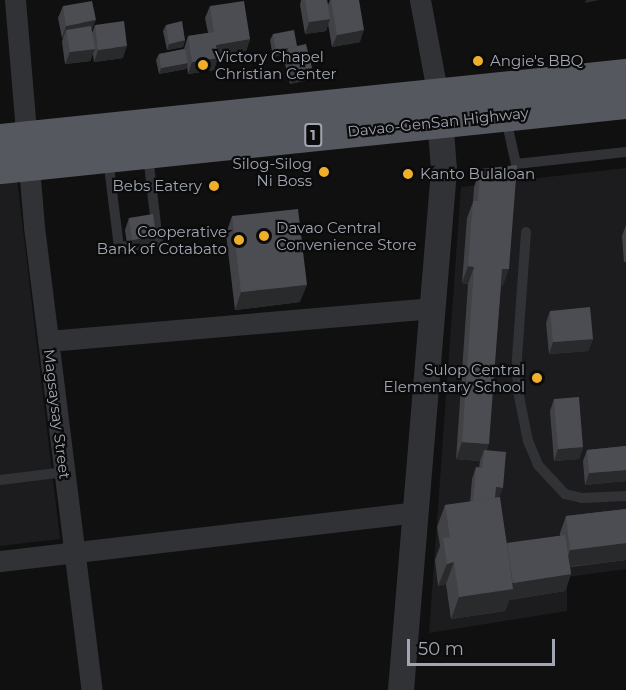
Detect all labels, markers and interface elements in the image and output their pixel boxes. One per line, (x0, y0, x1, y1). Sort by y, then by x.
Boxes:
place label: Victory Chapel Christian Center (215, 47, 336, 82)
place label: Angie's BBQ (490, 52, 583, 70)
marker: Angie's BBQ (471, 54, 485, 68)
marker: Victory Chapel Christian Center (196, 58, 210, 72)
street label: Davao-GenSan Highway (346, 104, 530, 140)
road number: 1 (304, 124, 322, 146)
place label: Silog-Silog Ni Boss (233, 154, 312, 189)
marker: Silog-Silog Ni Boss (317, 165, 331, 179)
place label: Kanto Bulaloan (420, 165, 535, 183)
marker: Kanto Bulaloan (401, 167, 415, 181)
place label: Bebs Eatery (113, 177, 202, 195)
marker: Bebs Eatery (207, 179, 221, 193)
place label: Davao Central Convenience Store (276, 218, 417, 253)
place label: Cooperative Bank of Cotabato (97, 222, 227, 257)
marker: Davao Central Convenience Store (257, 229, 271, 243)
marker: Cooperative Bank of Cotabato (232, 233, 246, 247)
street label: Magsaysay Street (40, 348, 74, 480)
place label: Sulop Central Elementary School (384, 360, 525, 395)
marker: Sulop Central Elementary School (530, 371, 544, 385)
scale bar (410, 627, 558, 665)
text: 50 m (418, 638, 464, 660)

